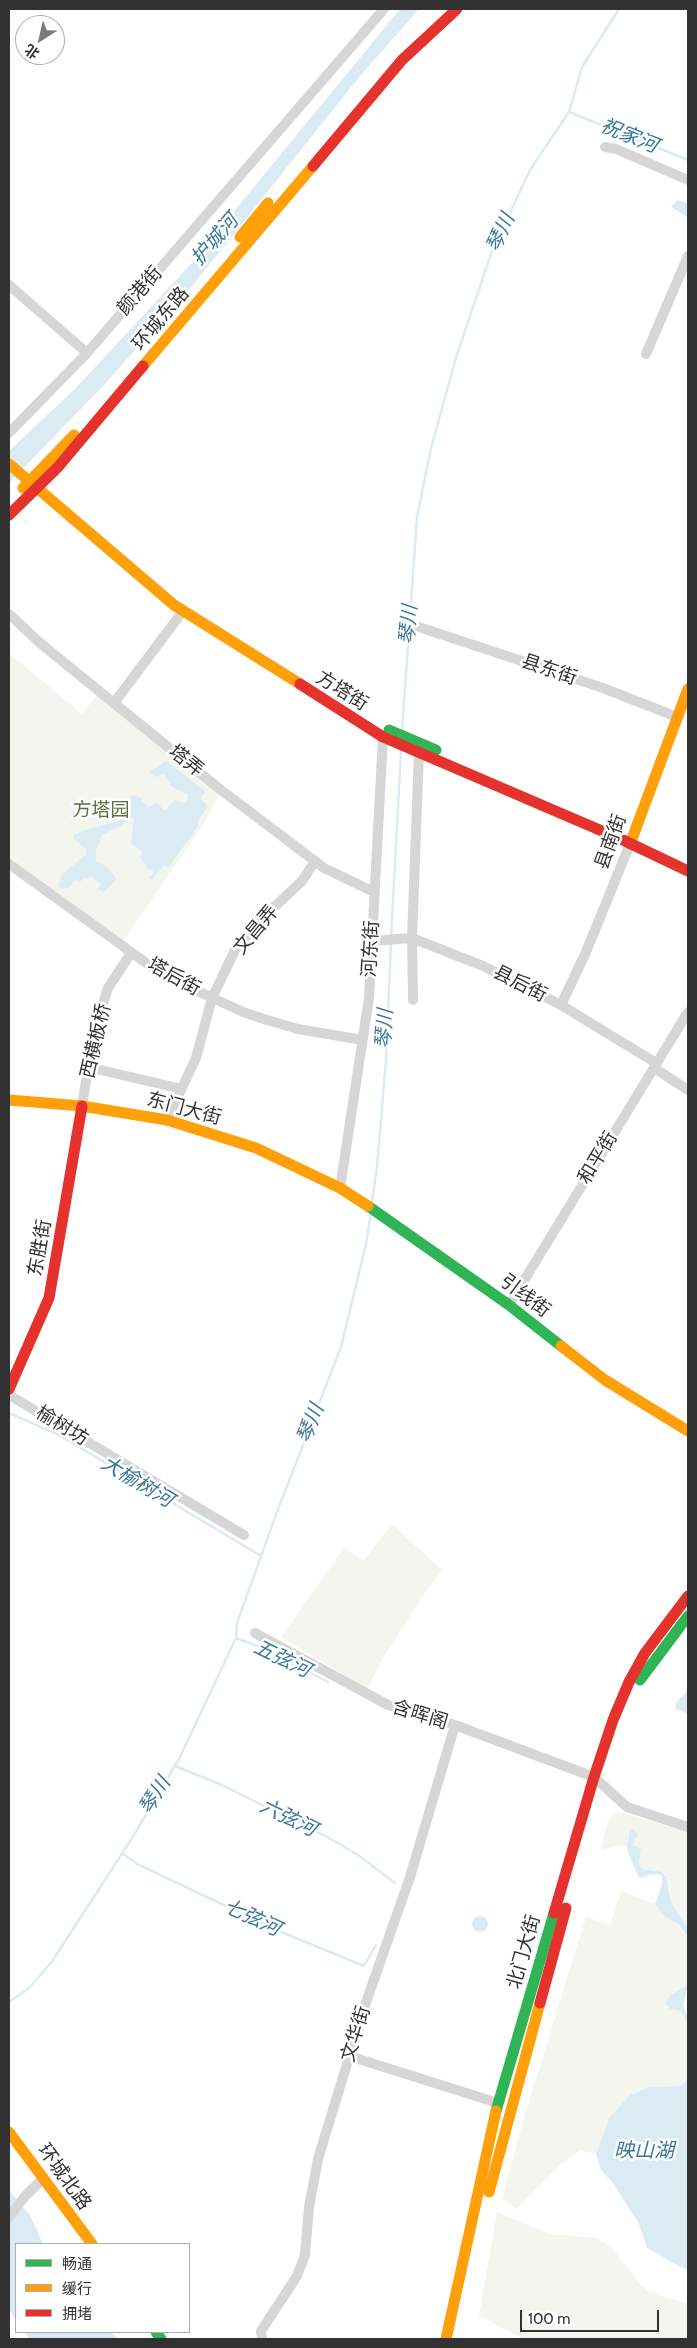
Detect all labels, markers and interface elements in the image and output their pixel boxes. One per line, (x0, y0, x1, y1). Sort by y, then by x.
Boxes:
north arrow (15, 15, 65, 65)
text: 北 (21, 40, 43, 63)
water label: 祝家河 (597, 114, 661, 158)
water label: 护城河 (186, 209, 244, 271)
water label: 琴川 (482, 210, 520, 256)
street label: 颜港街 (113, 262, 167, 320)
street label: 环城东路 (128, 283, 194, 355)
water label: 琴川 (395, 604, 423, 646)
street label: 县东街 (518, 650, 580, 690)
street label: 方塔街 (312, 666, 372, 716)
street label: 塔弄 (164, 740, 208, 782)
park label: 方塔园 (73, 799, 129, 821)
street label: 县南街 (591, 811, 631, 873)
street label: 文昌弄 (229, 901, 283, 959)
street label: 河东街 (358, 920, 384, 978)
street label: 塔后街 (144, 953, 204, 1001)
street label: 县后街 (489, 961, 551, 1007)
street label: 西横板桥 (76, 1001, 116, 1081)
water label: 琴川 (372, 1008, 398, 1050)
street label: 东门大街 (144, 1088, 224, 1130)
street label: 和平街 (574, 1128, 622, 1188)
street label: 东胜街 (24, 1218, 56, 1278)
street label: 引线街 (495, 1270, 555, 1322)
water label: 琴川 (293, 1401, 329, 1447)
street label: 榆树坊 (32, 1402, 92, 1450)
water label: 大榆树河 (97, 1451, 177, 1513)
water label: 五弦河 (250, 1635, 314, 1683)
street label: 含晖阁 (389, 1696, 451, 1734)
water label: 琴川 (134, 1773, 176, 1819)
water label: 六弦河 (256, 1794, 320, 1842)
water label: 七弦河 (220, 1894, 284, 1942)
street label: 北门大街 (503, 1912, 545, 1992)
street label: 文华街 (337, 2003, 375, 2065)
water label: 映山湖 (614, 2139, 674, 2163)
street label: 环城北路 (32, 2140, 96, 2214)
legend (15, 2243, 190, 2333)
text: 畅通 (62, 2255, 92, 2273)
text: 缓行 (62, 2280, 92, 2298)
scale bar (522, 2300, 661, 2332)
text: 拥堵 (62, 2305, 92, 2323)
text: 100 m (528, 2310, 570, 2328)

